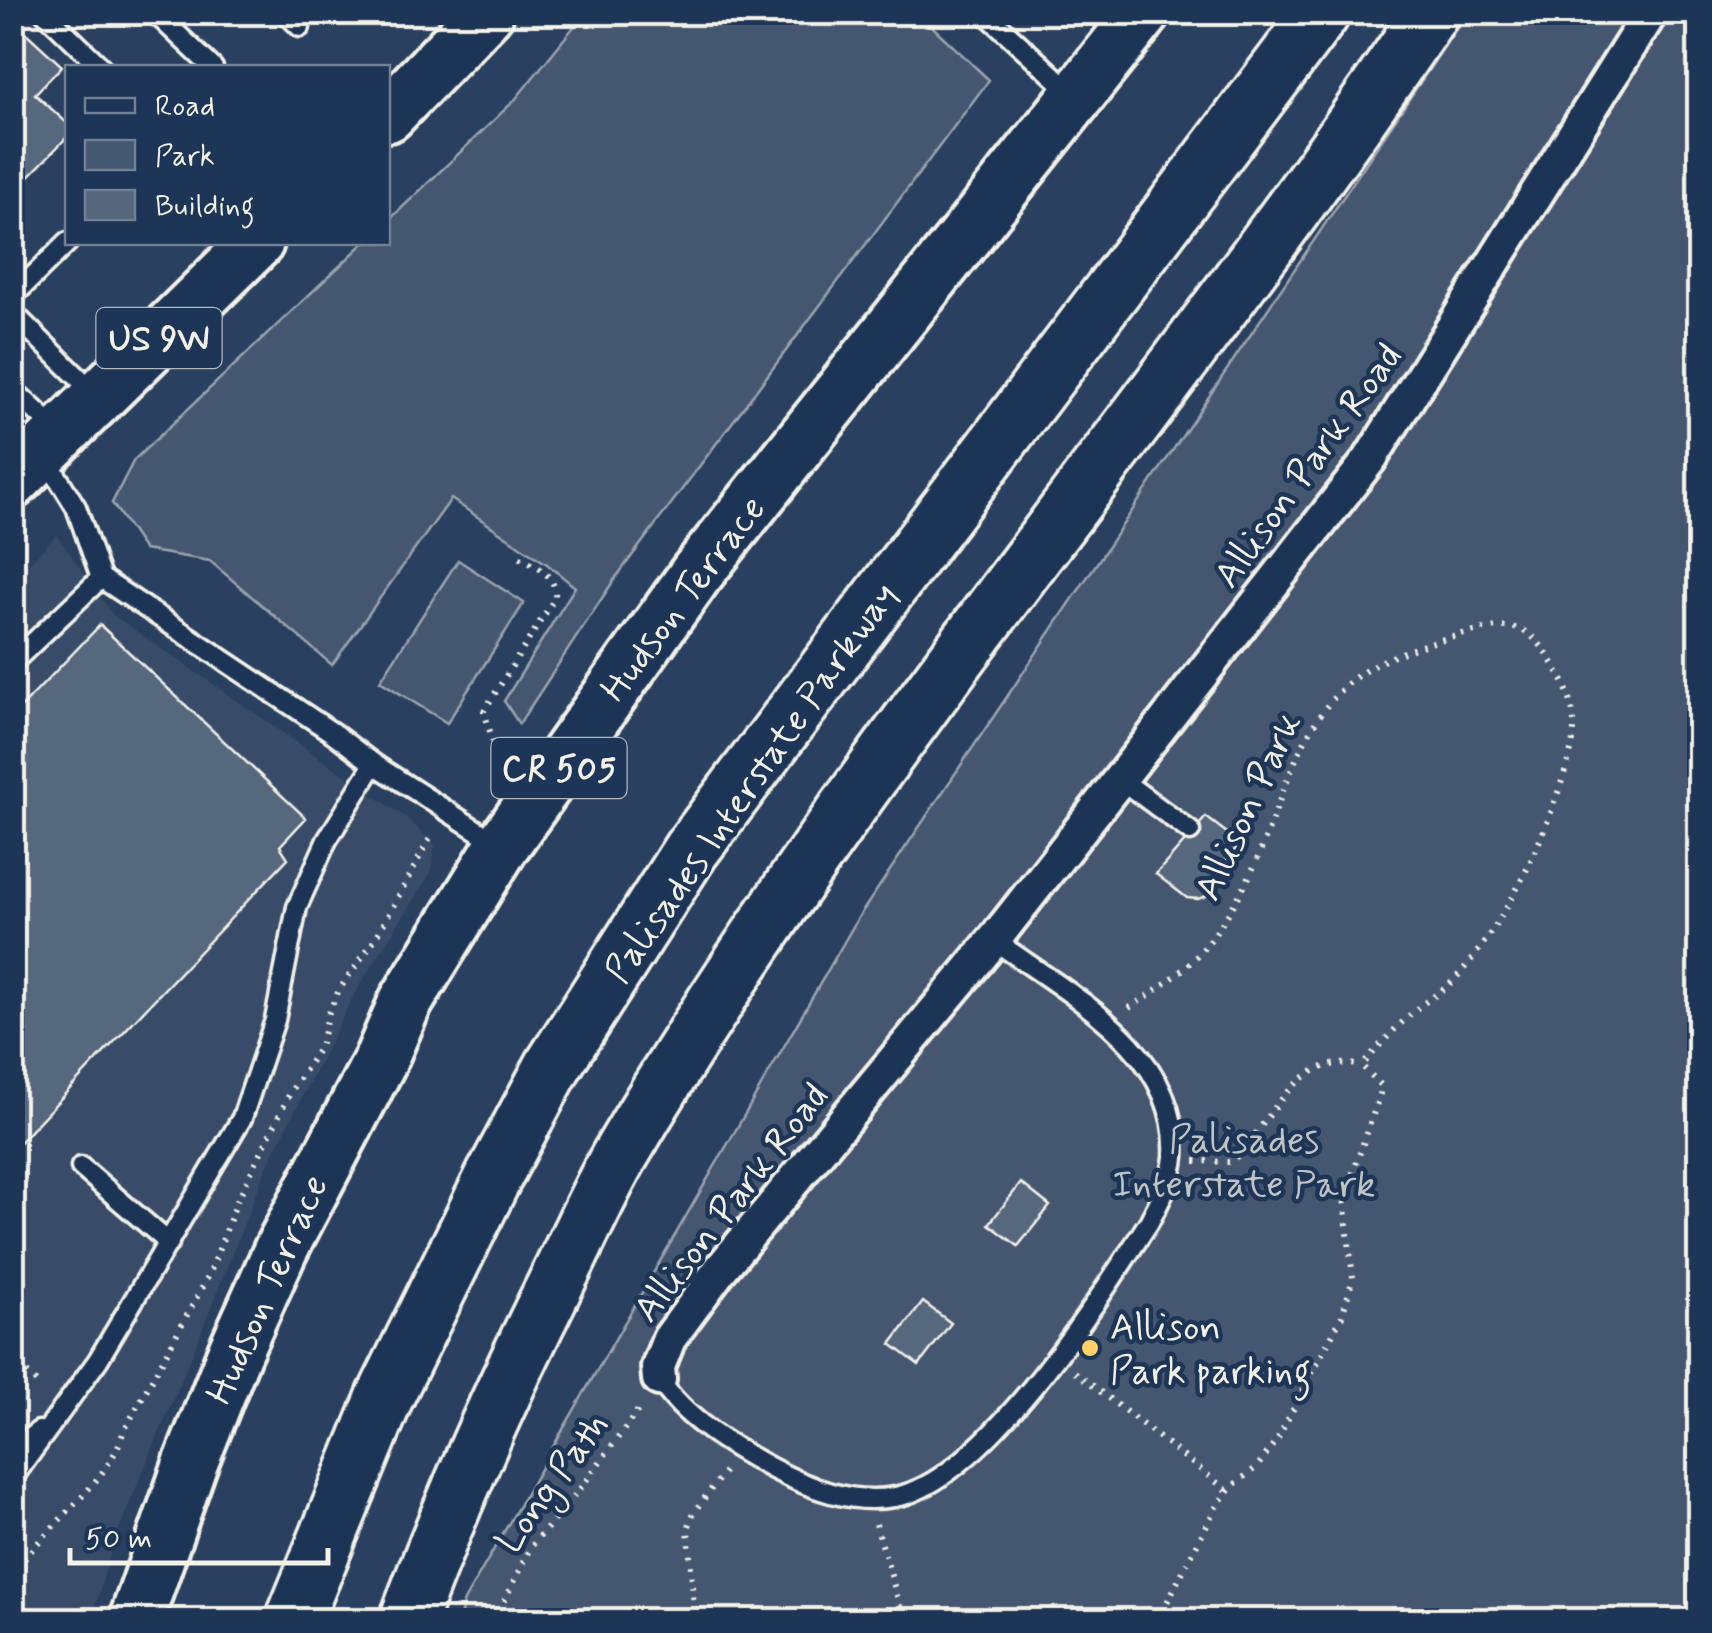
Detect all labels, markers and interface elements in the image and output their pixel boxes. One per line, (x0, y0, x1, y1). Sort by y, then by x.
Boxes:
legend (65, 65, 390, 245)
text: Road (155, 87, 215, 126)
text: Park (155, 137, 215, 176)
text: Building (155, 187, 254, 229)
road number: US 9W (96, 308, 222, 368)
street label: Allison Park Road (1204, 335, 1414, 598)
street label: Hudson Terrace (590, 486, 778, 713)
street label: Palisades Interstate Parkway (595, 573, 909, 994)
street label: Allison Park (1184, 705, 1314, 909)
road number: CR 505 (492, 738, 626, 798)
street label: Allison Park Road (623, 1074, 841, 1333)
park label: Palisades Interstate Park (1112, 1117, 1376, 1210)
street label: Hudson Terrace (196, 1168, 341, 1412)
place label: Allison Park parking (1110, 1304, 1311, 1401)
marker: Allison Park parking (1079, 1337, 1101, 1359)
street label: Long Path (485, 1403, 624, 1566)
scale bar (70, 1503, 328, 1565)
text: 50 m (85, 1520, 152, 1559)

